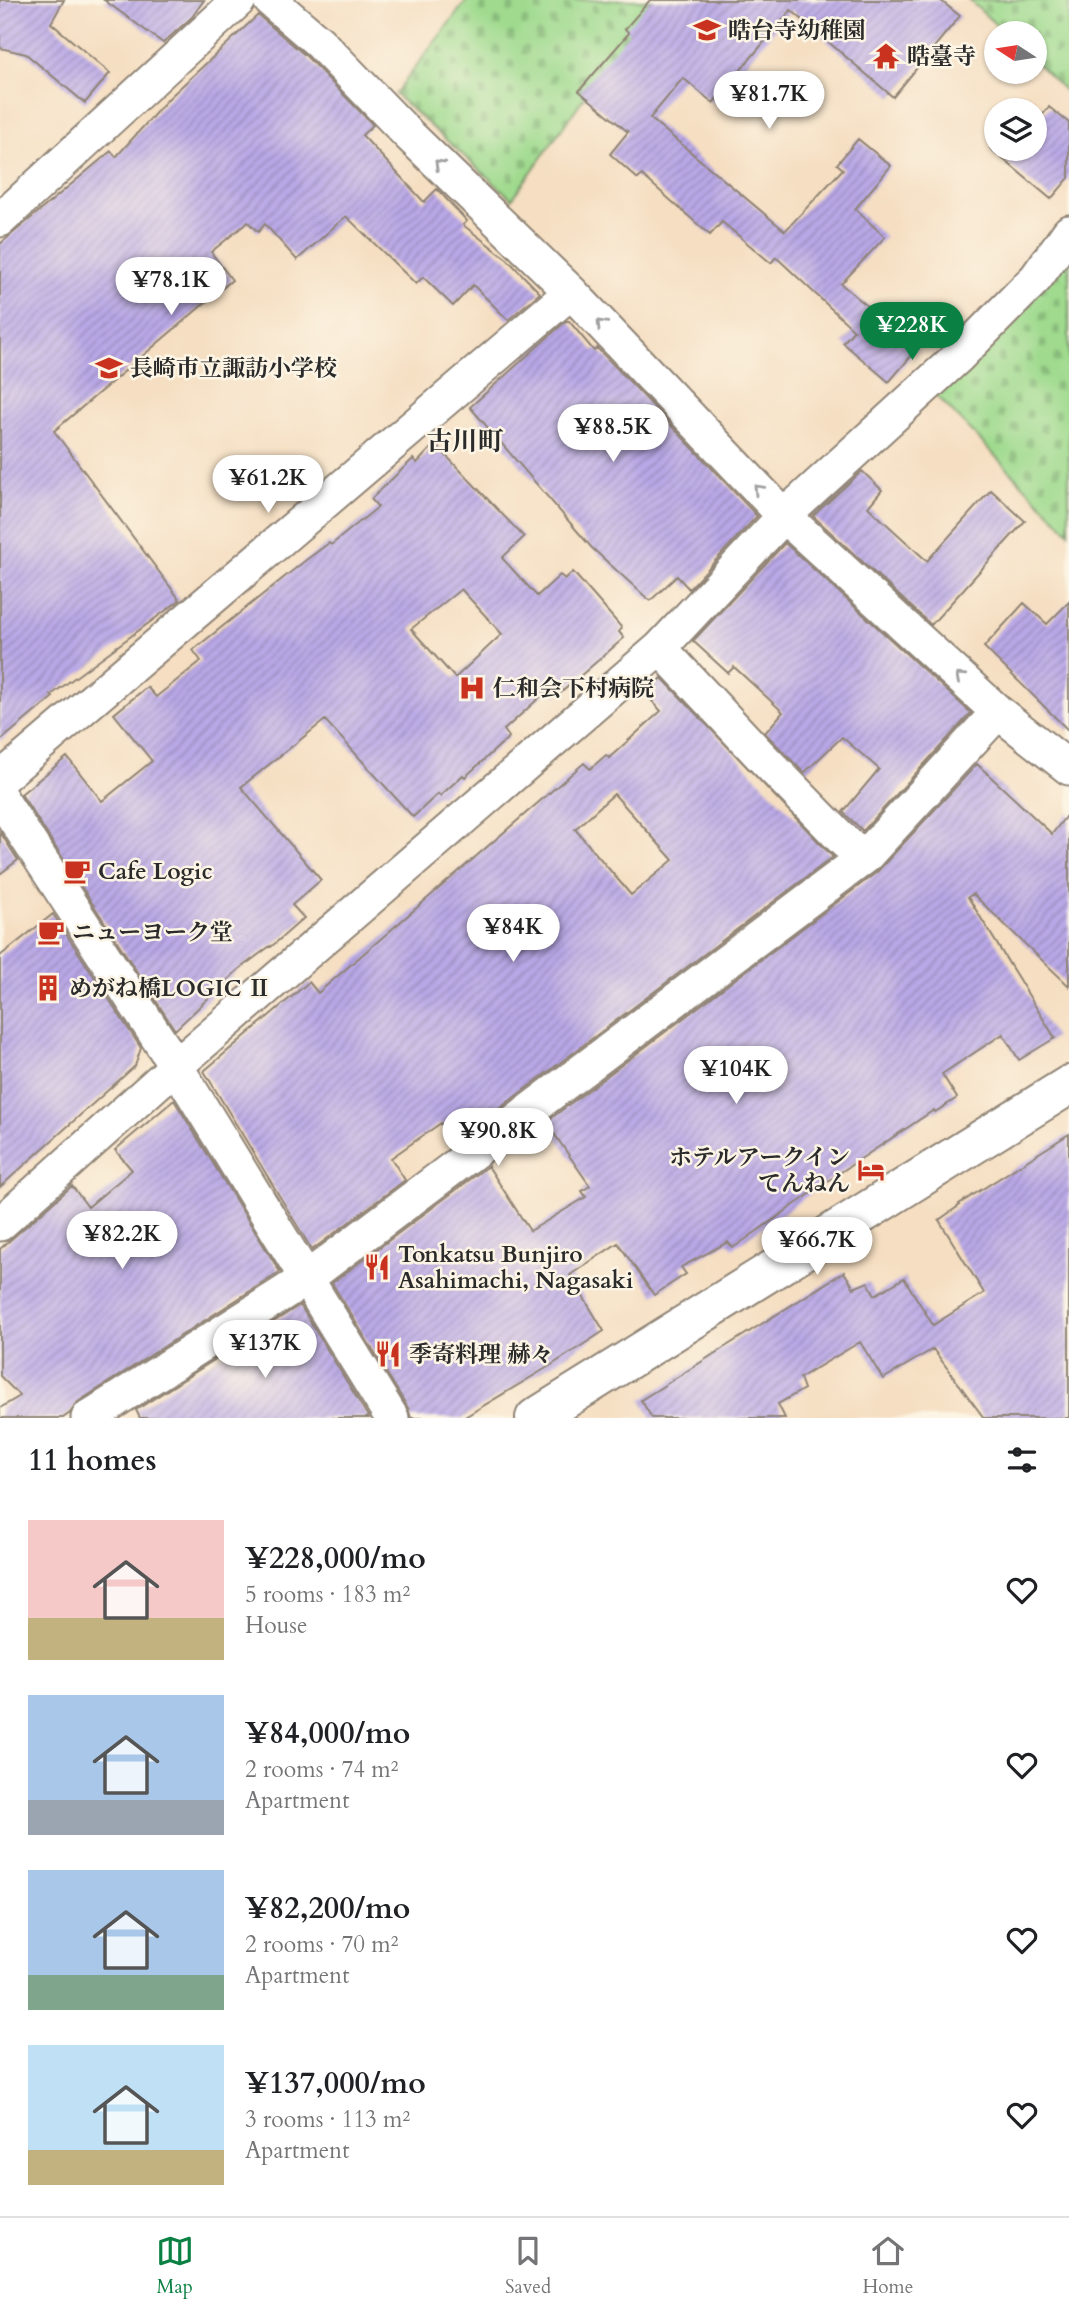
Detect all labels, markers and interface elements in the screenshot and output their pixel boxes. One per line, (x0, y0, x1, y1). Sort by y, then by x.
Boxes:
school or university icon: 晧台寺幼稚園 (692, 15, 722, 45)
place label: 晧台寺幼稚園 (728, 15, 866, 46)
north arrow (984, 21, 1046, 84)
map controls (984, 21, 1047, 161)
temple icon: 晧臺寺 (871, 41, 901, 71)
place label: 晧臺寺 (907, 41, 976, 72)
pin: ¥81.7K (712, 72, 826, 131)
text: ¥81.7K (730, 78, 809, 109)
button: layers (984, 98, 1047, 161)
one-way arrow (435, 160, 448, 173)
pin: ¥78.1K (114, 258, 228, 317)
text: ¥78.1K (132, 264, 211, 295)
pin: ¥228K (863, 302, 961, 362)
text: ¥228K (876, 309, 948, 340)
one-way arrow (597, 319, 610, 332)
school or university icon: 長崎市立諏訪小学校 (94, 353, 124, 383)
place label: 長崎市立諏訪小学校 (130, 353, 337, 384)
pin: ¥88.5K (556, 405, 670, 464)
text: ¥88.5K (574, 411, 653, 442)
district label: 古川町 (426, 424, 504, 459)
pin: ¥61.2K (211, 456, 325, 515)
text: ¥61.2K (229, 462, 308, 493)
one-way arrow (754, 484, 767, 497)
hospital icon: 仁和会下村病院 (457, 673, 487, 703)
place label: 仁和会下村病院 (493, 673, 654, 704)
one-way arrow (955, 673, 968, 686)
cafe icon: Cafe Logic (62, 856, 92, 886)
place label: Cafe Logic (98, 856, 213, 887)
pin: ¥84K (472, 904, 554, 964)
text: ¥84K (483, 911, 543, 942)
cafe icon: ニューヨーク堂 (36, 917, 66, 947)
place label: ニューヨーク堂 (72, 917, 233, 948)
building icon: めがね橋LOGIC Ⅱ (33, 973, 63, 1003)
place label: めがね橋LOGIC Ⅱ (69, 973, 271, 1004)
pin: ¥104K (687, 1046, 785, 1106)
text: ¥104K (700, 1053, 772, 1084)
pin: ¥90.8K (441, 1108, 555, 1168)
text: ¥90.8K (459, 1115, 538, 1146)
place label: ホテルアークイン てんねん (669, 1142, 850, 1199)
hotel icon: ホテルアークイン てんねん (856, 1155, 886, 1185)
pin: ¥82.2K (65, 1212, 179, 1271)
text: ¥82.2K (83, 1218, 162, 1249)
pin: ¥66.7K (760, 1218, 874, 1277)
text: ¥66.7K (778, 1224, 857, 1255)
place label: Tonkatsu Bunjiro Asahimachi, Nagasaki (398, 1239, 633, 1296)
restaurant icon: Tonkatsu Bunjiro Asahimachi, Nagasaki (362, 1252, 392, 1282)
pin: ¥137K (216, 1320, 314, 1380)
text: ¥137K (229, 1327, 301, 1358)
restaurant icon: 季寄料理 赫々 (373, 1339, 403, 1369)
place label: 季寄料理 赫々 (409, 1339, 553, 1370)
text: 11 homes (28, 1440, 157, 1481)
icon: filters (1003, 1441, 1041, 1479)
text: ¥228,000/mo (245, 1538, 426, 1579)
icon: home (84, 1548, 168, 1632)
icon: heart (1003, 1571, 1041, 1609)
text: 5 rooms · 183 m² (245, 1579, 410, 1610)
text: House (245, 1610, 307, 1641)
text: ¥84,000/mo (245, 1713, 410, 1754)
icon: home (84, 1723, 168, 1807)
icon: heart (1003, 1746, 1041, 1784)
text: 2 rooms · 74 m² (245, 1754, 398, 1785)
text: Apartment (245, 1785, 349, 1816)
text: ¥82,200/mo (245, 1888, 410, 1929)
icon: home (84, 1898, 168, 1982)
icon: heart (1003, 1921, 1041, 1959)
text: 2 rooms · 70 m² (245, 1929, 398, 1960)
text: Apartment (245, 1960, 349, 1991)
text: ¥137,000/mo (245, 2063, 426, 2104)
icon: home (84, 2073, 168, 2157)
icon: heart (1003, 2096, 1041, 2134)
text: 3 rooms · 113 m² (245, 2104, 410, 2135)
text: Apartment (245, 2135, 349, 2166)
tab: Map (156, 2232, 194, 2300)
tab: Saved (505, 2232, 551, 2300)
tab: Home (862, 2232, 913, 2300)

